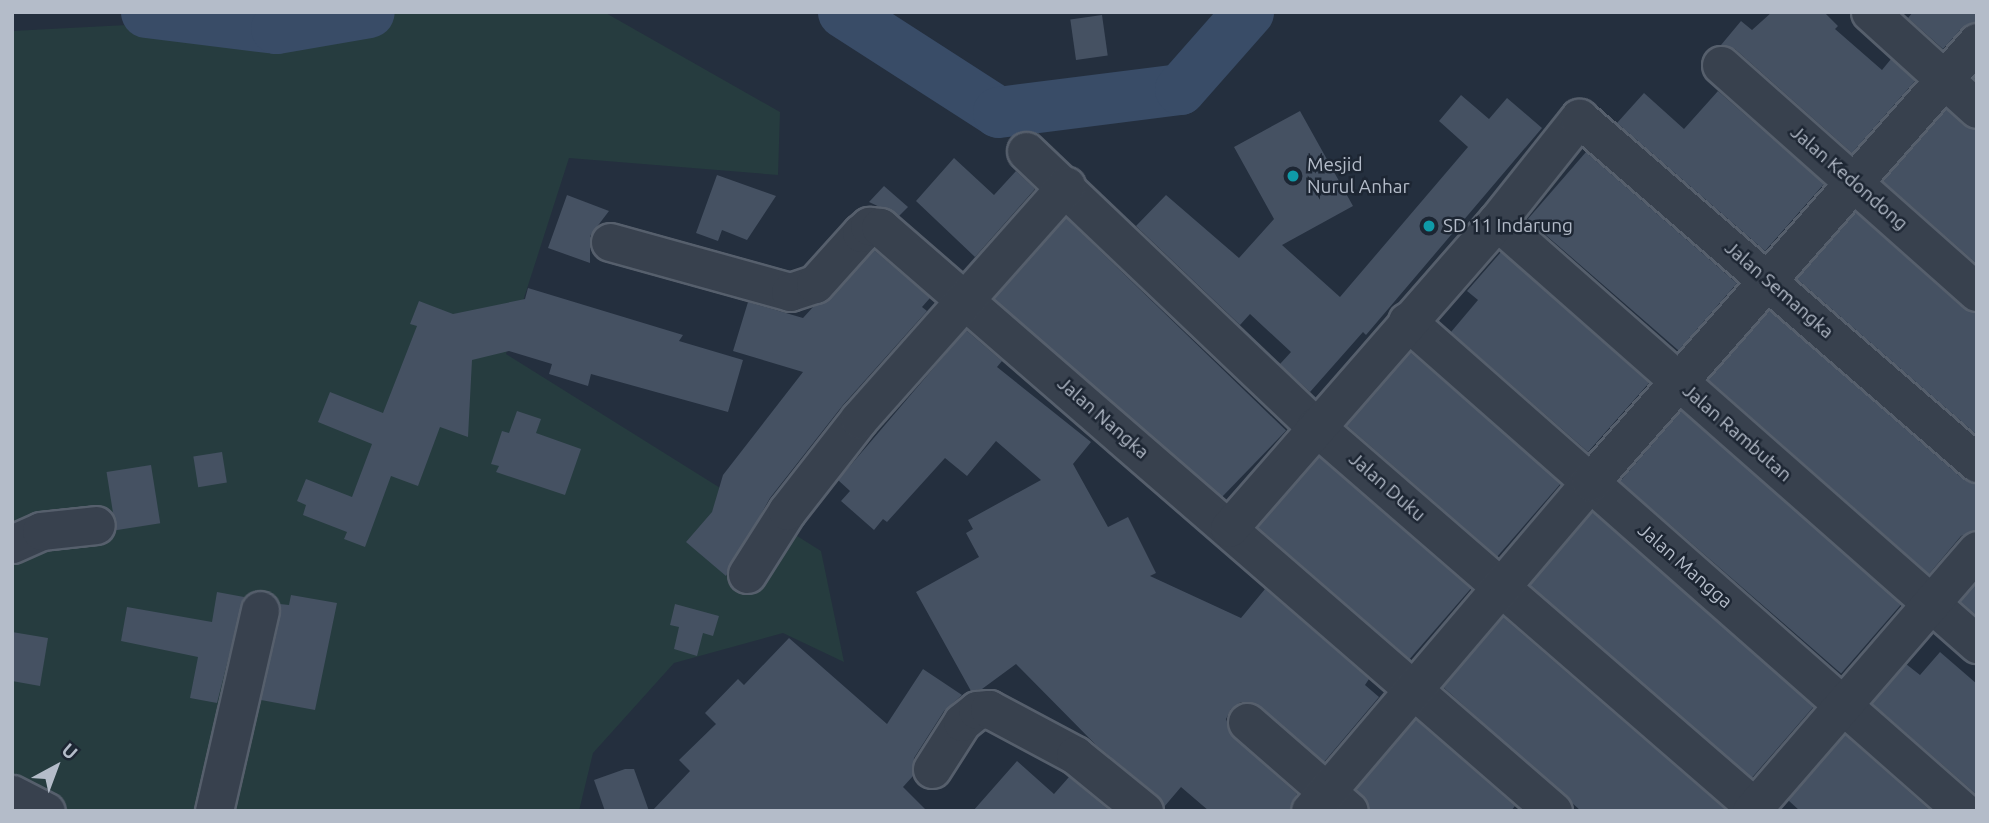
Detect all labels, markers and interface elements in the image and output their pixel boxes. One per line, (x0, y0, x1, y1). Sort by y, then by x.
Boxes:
street label: Jalan Kedondong (1786, 121, 1912, 235)
place label: Mesjid Nurul Anhar (1307, 154, 1410, 198)
marker: Mesjid Nurul Anhar (1285, 168, 1301, 184)
place label: SD 11 Indarung (1443, 215, 1573, 237)
marker: SD 11 Indarung (1421, 218, 1437, 234)
street label: Jalan Semangka (1720, 237, 1838, 343)
street label: Jalan Nangka (1053, 372, 1153, 464)
street label: Jalan Rambutan (1678, 379, 1796, 487)
street label: Jalan Duku (1344, 448, 1430, 526)
street label: Jalan Mangga (1633, 519, 1737, 613)
north arrow (21, 732, 91, 802)
text: U (58, 738, 82, 764)

